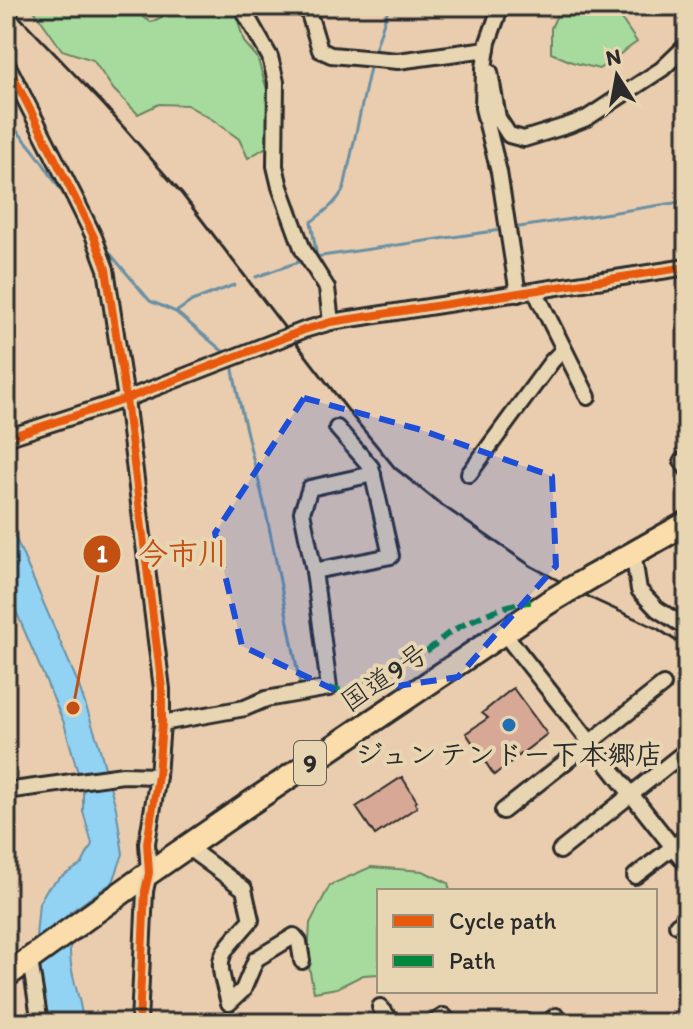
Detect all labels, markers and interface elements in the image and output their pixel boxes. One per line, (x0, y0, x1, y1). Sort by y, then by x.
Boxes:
north arrow (577, 36, 657, 116)
text: N (603, 42, 623, 72)
callout: 今市川 (82, 527, 244, 581)
text: 今市川 (138, 535, 228, 572)
text: 1 (96, 539, 108, 568)
street label: 国道9号 (334, 635, 434, 719)
marker: ジュンテンドー下本郷店 (500, 716, 518, 734)
place label: ジュンテンドー下本郷店 (355, 737, 663, 771)
road number: 9 (294, 741, 326, 785)
legend (377, 889, 657, 993)
text: Cycle path (449, 906, 556, 935)
text: Path (449, 946, 496, 975)

